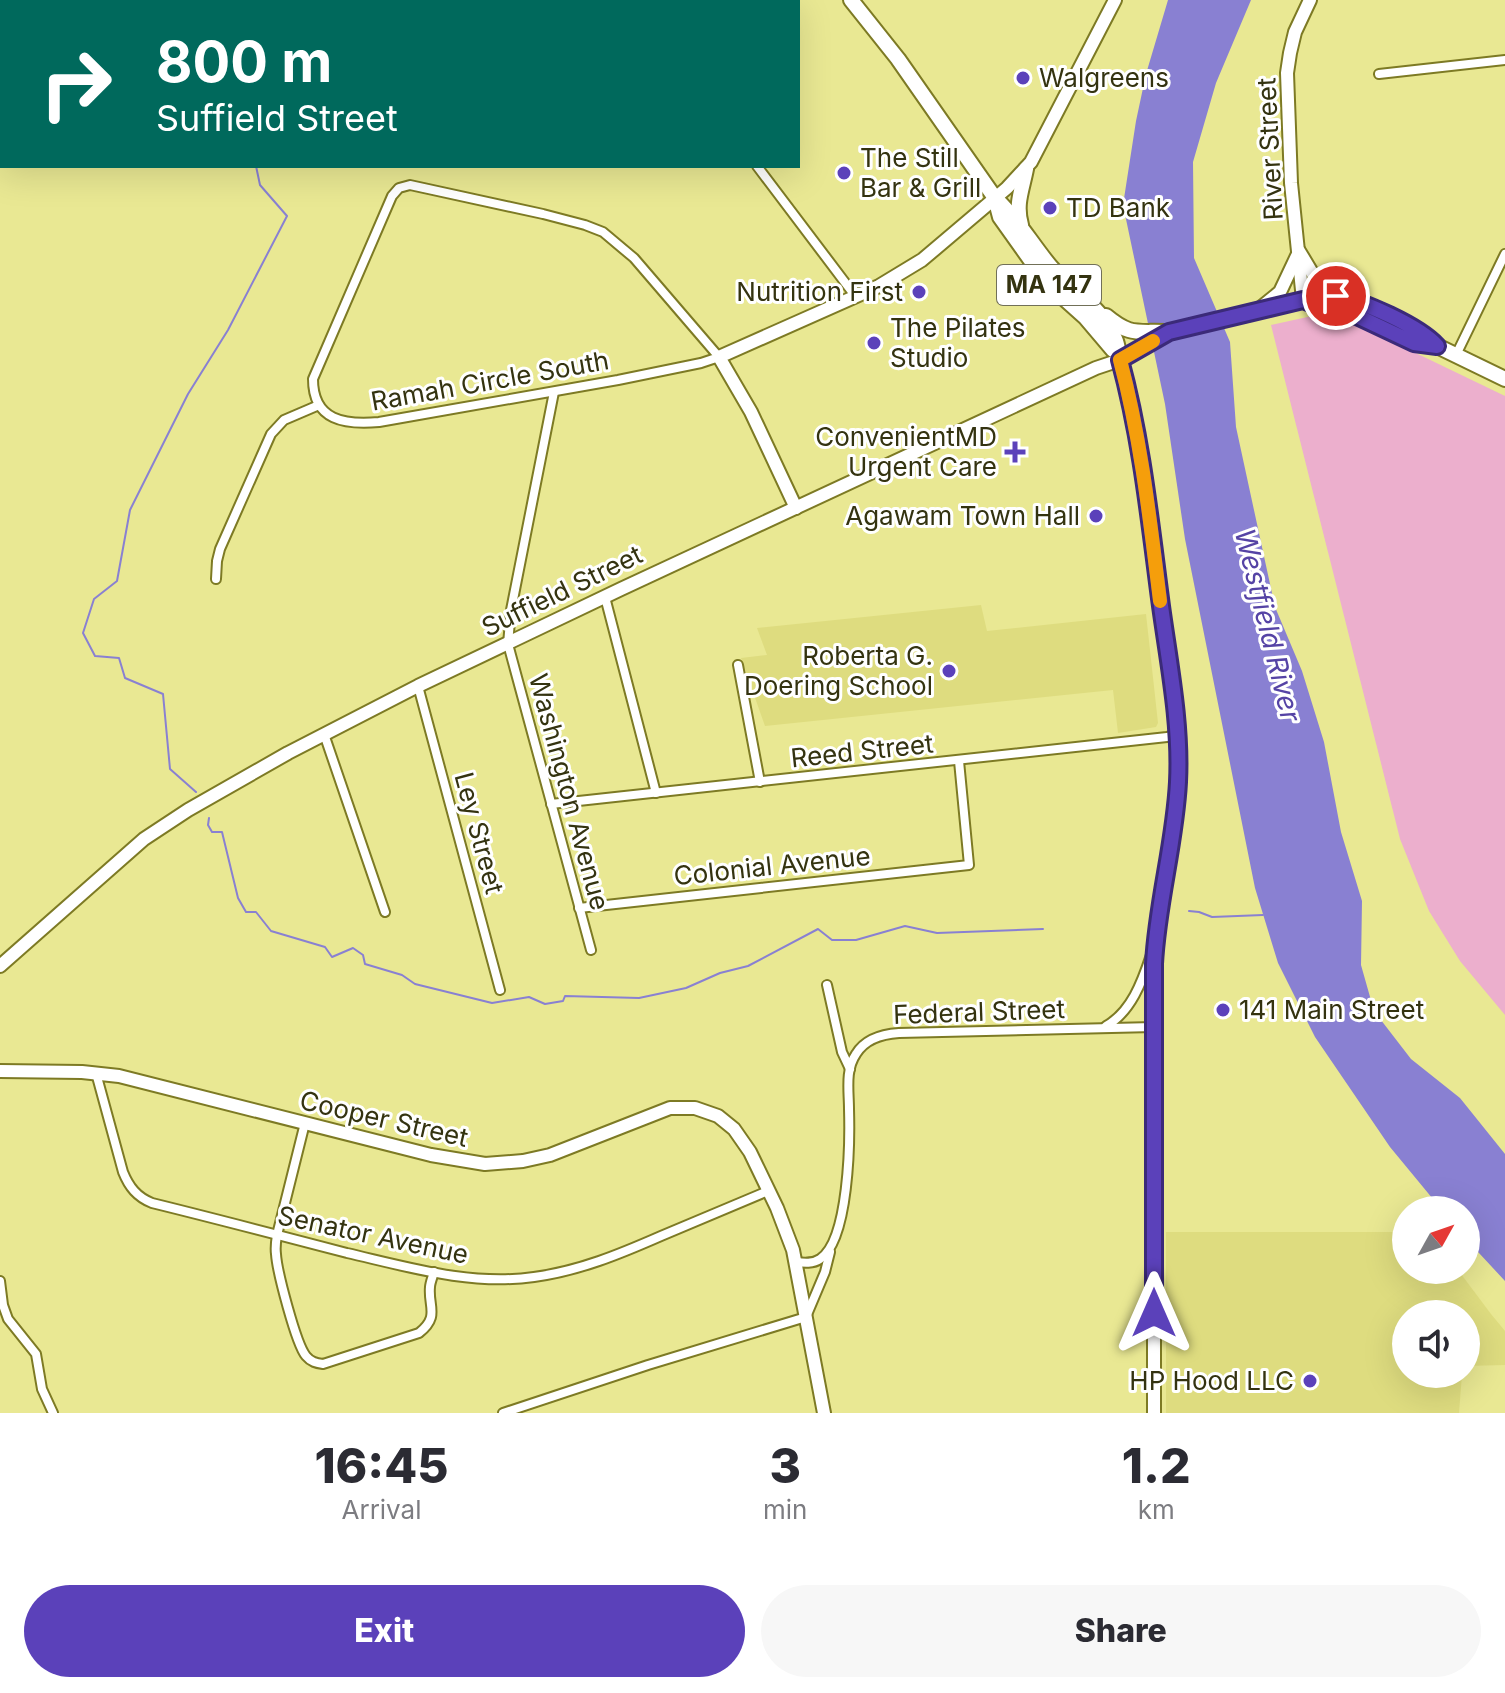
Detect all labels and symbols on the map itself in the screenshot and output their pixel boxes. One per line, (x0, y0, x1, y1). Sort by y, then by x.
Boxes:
place label: Walgreens (1039, 62, 1169, 93)
marker: Walgreens (1014, 69, 1032, 87)
street label: River Street (1250, 77, 1289, 221)
place label: The Still Bar & Grill (860, 142, 981, 203)
marker: The Still Bar & Grill (835, 164, 853, 182)
place label: TD Bank (1066, 192, 1170, 223)
marker: TD Bank (1041, 199, 1059, 217)
pin (1302, 262, 1370, 330)
road number: MA 147 (997, 265, 1101, 305)
place label: Nutrition First (736, 276, 903, 307)
marker: Nutrition First (910, 283, 928, 301)
place label: The Pilates Studio (890, 312, 1026, 373)
marker: The Pilates Studio (865, 334, 883, 352)
street label: Ramah Circle South (369, 344, 611, 417)
place label: ConvenientMD Urgent Care (815, 421, 997, 482)
marker: ConvenientMD Urgent Care (1004, 441, 1026, 463)
place label: Agawam Town Hall (845, 500, 1080, 531)
marker: Agawam Town Hall (1087, 507, 1105, 525)
water label: Westfield River (1228, 525, 1309, 726)
street label: Suffield Street (477, 538, 647, 643)
place label: Roberta G. Doering School (744, 640, 933, 701)
marker: Roberta G. Doering School (940, 662, 958, 680)
street label: Washington Avenue (523, 670, 616, 913)
street label: Reed Street (789, 728, 935, 773)
street label: Ley Street (448, 769, 511, 897)
street label: Colonial Avenue (672, 840, 872, 891)
street label: Federal Street (893, 993, 1065, 1030)
place label: 141 Main Street (1239, 994, 1424, 1025)
marker: 141 Main Street (1214, 1001, 1232, 1019)
street label: Cooper Street (297, 1084, 471, 1153)
north arrow (1392, 1196, 1480, 1284)
street label: Senator Avenue (275, 1199, 471, 1270)
position arrow (1112, 1271, 1196, 1355)
place label: HP Hood LLC (1129, 1365, 1294, 1396)
marker: HP Hood LLC (1301, 1372, 1319, 1390)

